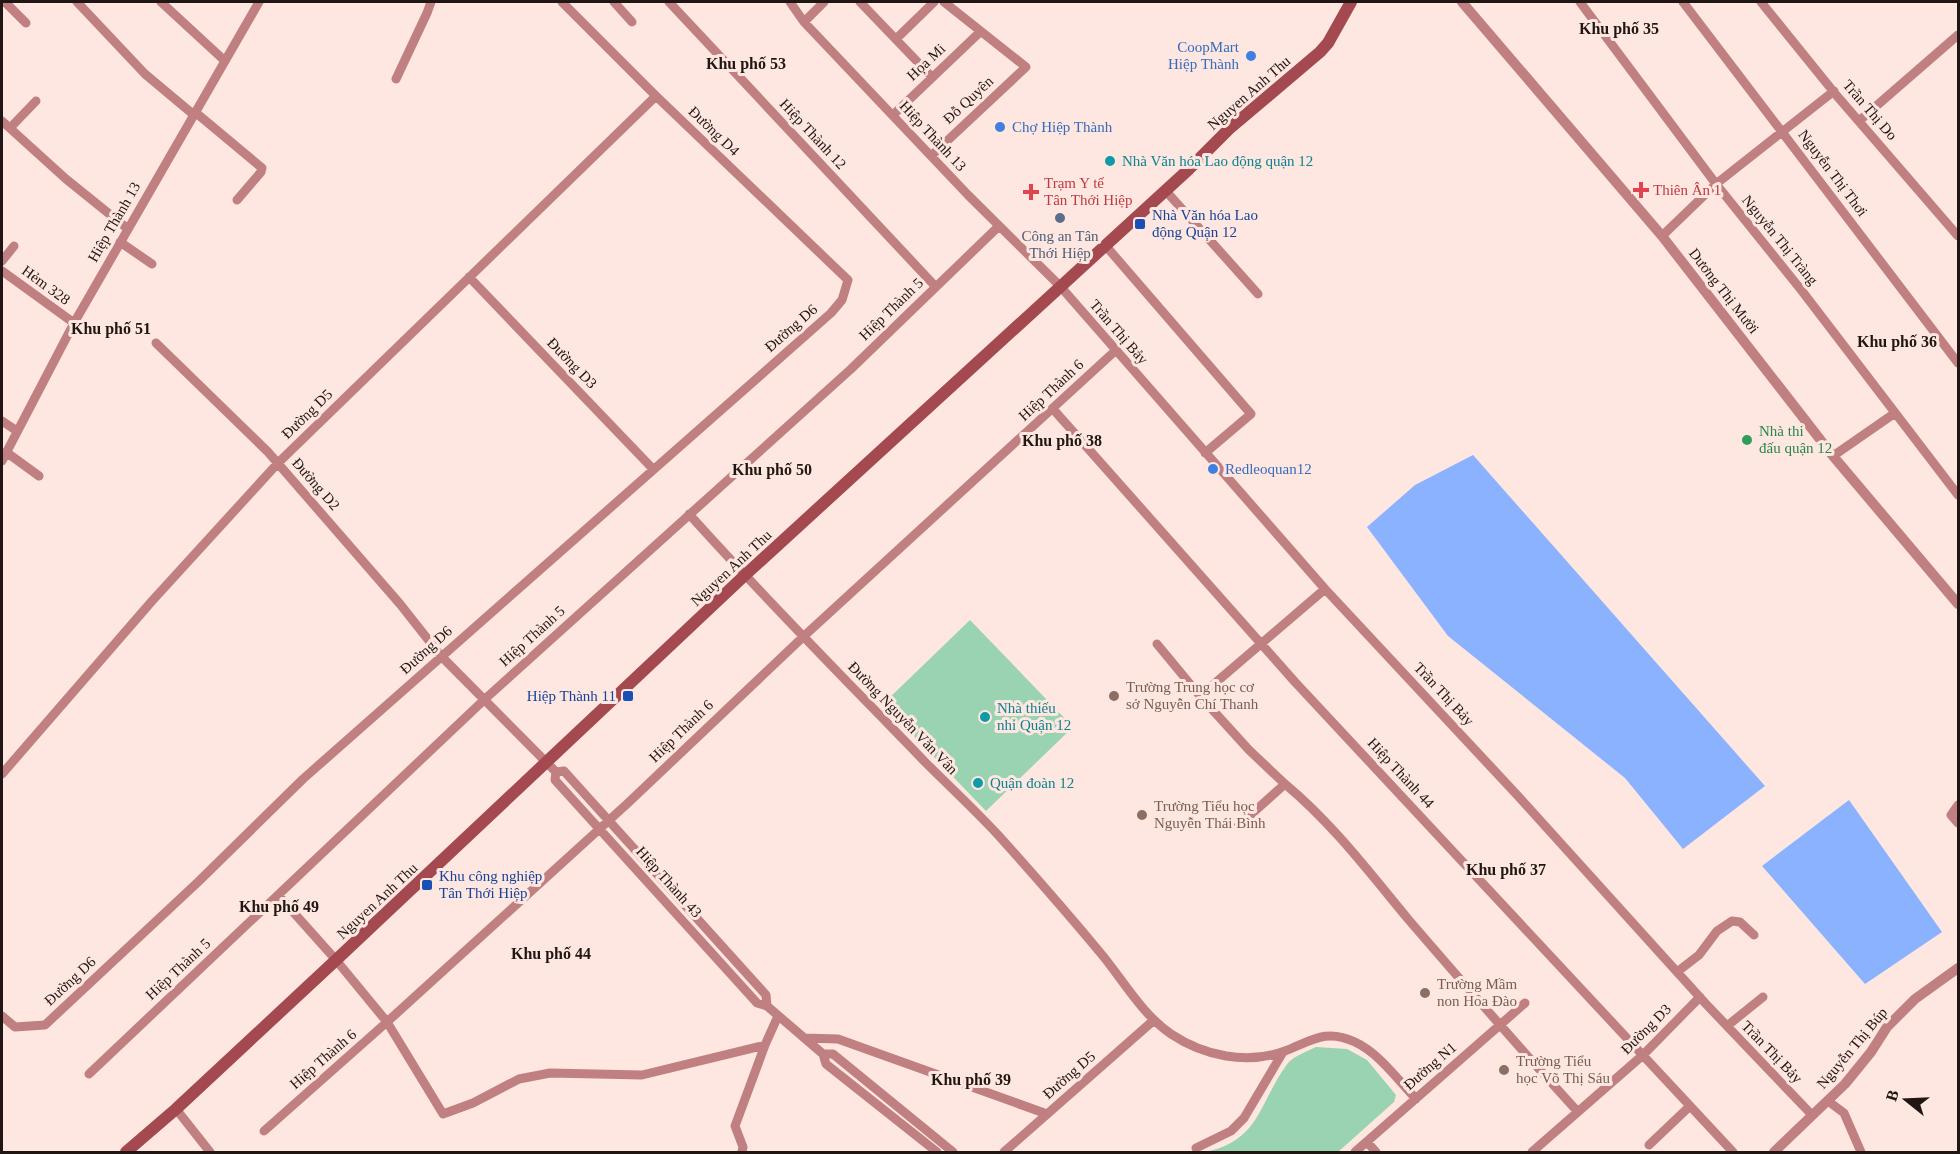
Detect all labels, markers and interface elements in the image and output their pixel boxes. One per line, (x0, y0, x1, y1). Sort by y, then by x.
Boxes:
district label: Khu phố 35 (1579, 20, 1659, 38)
place label: CoopMart Hiệp Thành (1168, 39, 1240, 72)
street label: Họa Mi (904, 40, 948, 84)
marker: CoopMart Hiệp Thành (1244, 49, 1258, 63)
street label: Nguyen Anh Thu (1205, 53, 1294, 133)
district label: Khu phố 53 (706, 55, 786, 73)
street label: Đỗ Quyên (940, 73, 997, 127)
street label: Trần Thị Do (1840, 77, 1900, 143)
street label: Hiệp Thành 12 (777, 96, 849, 172)
street label: Hiệp Thành 13 (897, 98, 969, 174)
street label: Đường D4 (685, 103, 743, 159)
place label: Chợ Hiệp Thành (1012, 119, 1113, 135)
marker: Chợ Hiệp Thành (993, 120, 1007, 134)
street label: Nguyễn Thị Thơi (1795, 127, 1871, 219)
place label: Nhà Văn hóa Lao động quận 12 (1122, 153, 1313, 169)
marker: Nhà Văn hóa Lao động quận 12 (1103, 154, 1117, 168)
place label: Trạm Y tế Tân Thới Hiệp (1044, 175, 1132, 208)
street label: Hiệp Thành 13 (85, 179, 143, 265)
place label: Thiên Ân 1 (1653, 182, 1721, 198)
marker: Trạm Y tế Tân Thới Hiệp (1022, 183, 1040, 201)
marker: Thiên Ân 1 (1634, 183, 1648, 197)
street label: Nguyễn Thị Tràng (1739, 192, 1821, 288)
place label: Nhà Văn hóa Lao động Quận 12 (1152, 207, 1258, 240)
marker: Công an Tân Thới Hiệp (1053, 211, 1067, 225)
marker: Nhà Văn hóa Lao động Quận 12 (1133, 217, 1147, 231)
place label: Công an Tân Thới Hiệp (1021, 228, 1099, 261)
street label: Dương Thị Mười (1686, 245, 1762, 337)
street label: Hẻm 328 (19, 262, 73, 308)
street label: Hiệp Thành 5 (856, 275, 926, 343)
street label: Trần Thị Bảy (1087, 297, 1152, 368)
street label: Đường D6 (762, 301, 821, 355)
district label: Khu phố 51 (71, 320, 151, 338)
district label: Khu phố 36 (1857, 333, 1937, 351)
street label: Đường D3 (544, 334, 600, 392)
street label: Hiệp Thành 6 (1015, 356, 1087, 424)
street label: Đường D5 (278, 386, 336, 442)
place label: Nhà thi đấu quận 12 (1759, 423, 1832, 456)
district label: Khu phố 38 (1022, 432, 1102, 450)
marker: Nhà thi đấu quận 12 (1740, 433, 1754, 447)
street label: Đường D2 (289, 455, 343, 513)
district label: Khu phố 50 (732, 461, 812, 479)
place label: Redleoquan12 (1225, 461, 1312, 477)
marker: Redleoquan12 (1206, 462, 1220, 476)
street label: Nguyen Anh Thu (688, 526, 775, 609)
street label: Hiệp Thành 5 (496, 603, 568, 669)
street label: Đường D6 (397, 622, 455, 677)
street label: Đường Nguyễn Văn Vân (845, 658, 961, 778)
street label: Trần Thị Bảy (1411, 659, 1477, 729)
place label: Trường Trung học cơ sở Nguyễn Chí Thanh (1126, 679, 1259, 712)
place label: Hiệp Thành 11 (527, 688, 616, 704)
marker: Hiệp Thành 11 (621, 689, 635, 703)
marker: Trường Trung học cơ sở Nguyễn Chí Thanh (1107, 689, 1121, 703)
street label: Hiệp Thành 6 (646, 696, 716, 765)
place label: Nhà thiếu nhi Quận 12 (997, 700, 1071, 733)
marker: Nhà thiếu nhi Quận 12 (978, 710, 992, 724)
street label: Hiệp Thành 44 (1365, 735, 1438, 812)
place label: Quận đoàn 12 (990, 775, 1074, 791)
marker: Quận đoàn 12 (971, 776, 985, 790)
place label: Trường Tiểu học Nguyễn Thái Bình (1154, 798, 1266, 831)
marker: Trường Tiểu học Nguyễn Thái Bình (1135, 808, 1149, 822)
street label: Hiệp Thành 43 (633, 843, 705, 921)
street label: Nguyen Anh Thu (334, 859, 421, 942)
district label: Khu phố 37 (1466, 861, 1546, 879)
place label: Khu công nghiệp Tân Thới Hiệp (439, 868, 542, 901)
marker: Khu công nghiệp Tân Thới Hiệp (420, 878, 434, 892)
district label: Khu phố 49 (239, 898, 319, 916)
street label: Hiệp Thành 5 (142, 935, 214, 1003)
district label: Khu phố 44 (511, 945, 591, 963)
street label: Đường D6 (41, 953, 99, 1009)
place label: Trường Mầm non Hoa Đào (1437, 976, 1517, 1009)
marker: Trường Mầm non Hoa Đào (1418, 986, 1432, 1000)
street label: Đường D3 (1618, 1001, 1674, 1057)
street label: Nguyễn Thị Búp (1814, 1004, 1890, 1092)
street label: Trần Thị Bảy (1738, 1018, 1806, 1087)
street label: Hiệp Thành 6 (287, 1026, 360, 1092)
street label: Đường N1 (1401, 1039, 1459, 1093)
street label: Đường D5 (1040, 1048, 1098, 1102)
place label: Trường Tiểu học Võ Thị Sáu (1516, 1053, 1611, 1086)
marker: Trường Tiểu học Võ Thị Sáu (1497, 1063, 1511, 1077)
north arrow (1876, 1070, 1936, 1130)
district label: Khu phố 39 (931, 1071, 1011, 1089)
text: B (1882, 1088, 1902, 1103)

